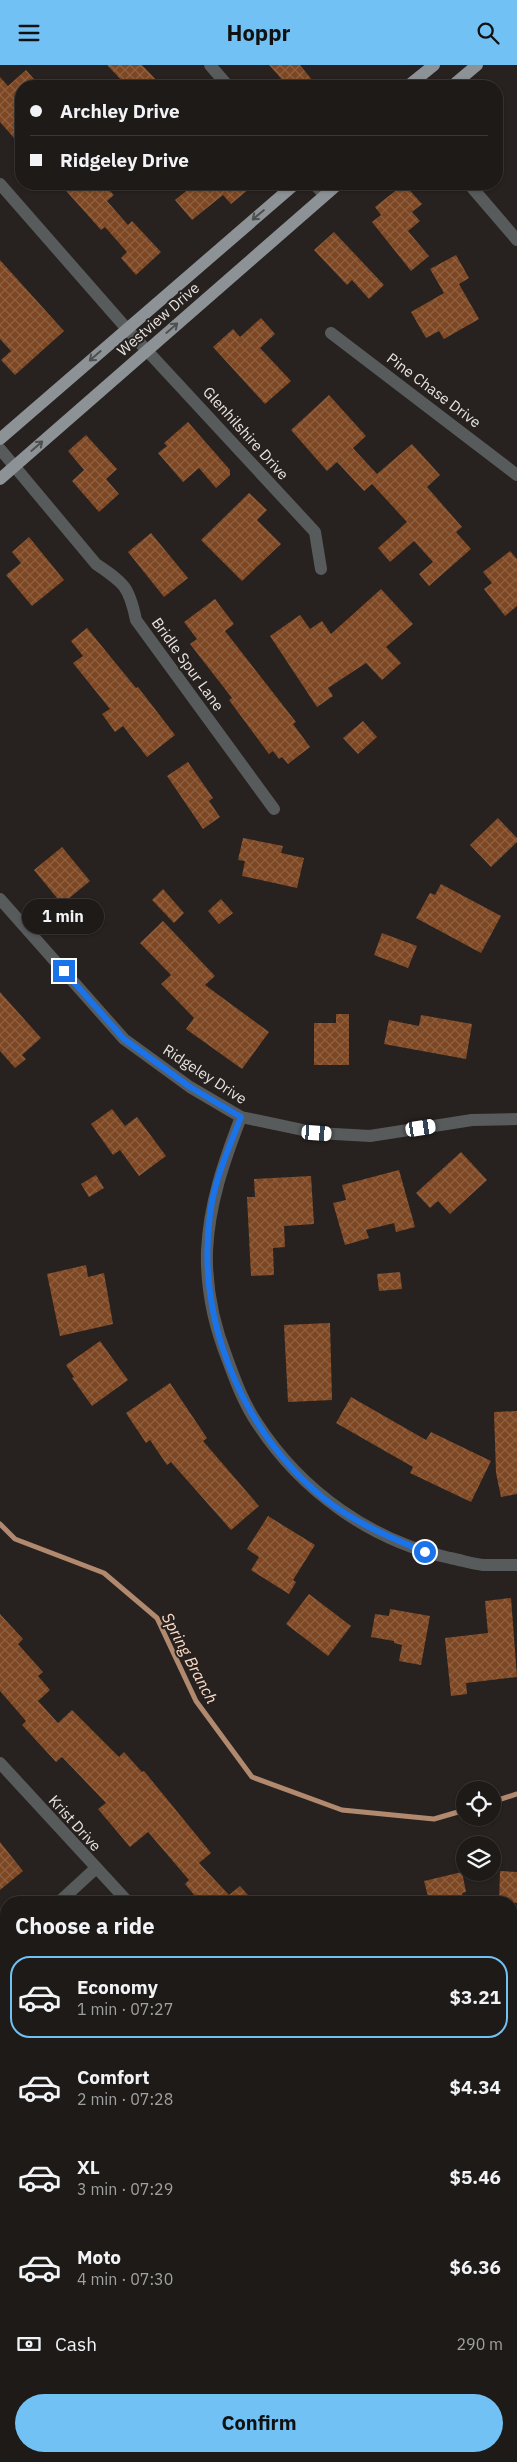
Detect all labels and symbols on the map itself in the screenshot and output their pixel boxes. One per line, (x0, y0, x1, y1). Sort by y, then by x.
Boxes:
one-way arrow (251, 210, 264, 221)
street label: Westview Drive (113, 278, 203, 360)
one-way arrow (166, 322, 179, 334)
street label: Pine Chase Drive (383, 348, 485, 432)
one-way arrow (89, 350, 102, 362)
street label: Glenhilshire Drive (199, 382, 293, 484)
one-way arrow (30, 441, 43, 452)
street label: Bridle Spur Lane (148, 614, 228, 714)
callout: 1 min (23, 899, 105, 933)
route end (53, 960, 75, 982)
street label: Ridgeley Drive (159, 1040, 251, 1108)
car (405, 1118, 436, 1138)
car (301, 1124, 332, 1142)
route start (414, 1541, 436, 1563)
water label: Spring Branch (158, 1609, 222, 1707)
street label: Krist Drive (45, 1791, 105, 1855)

